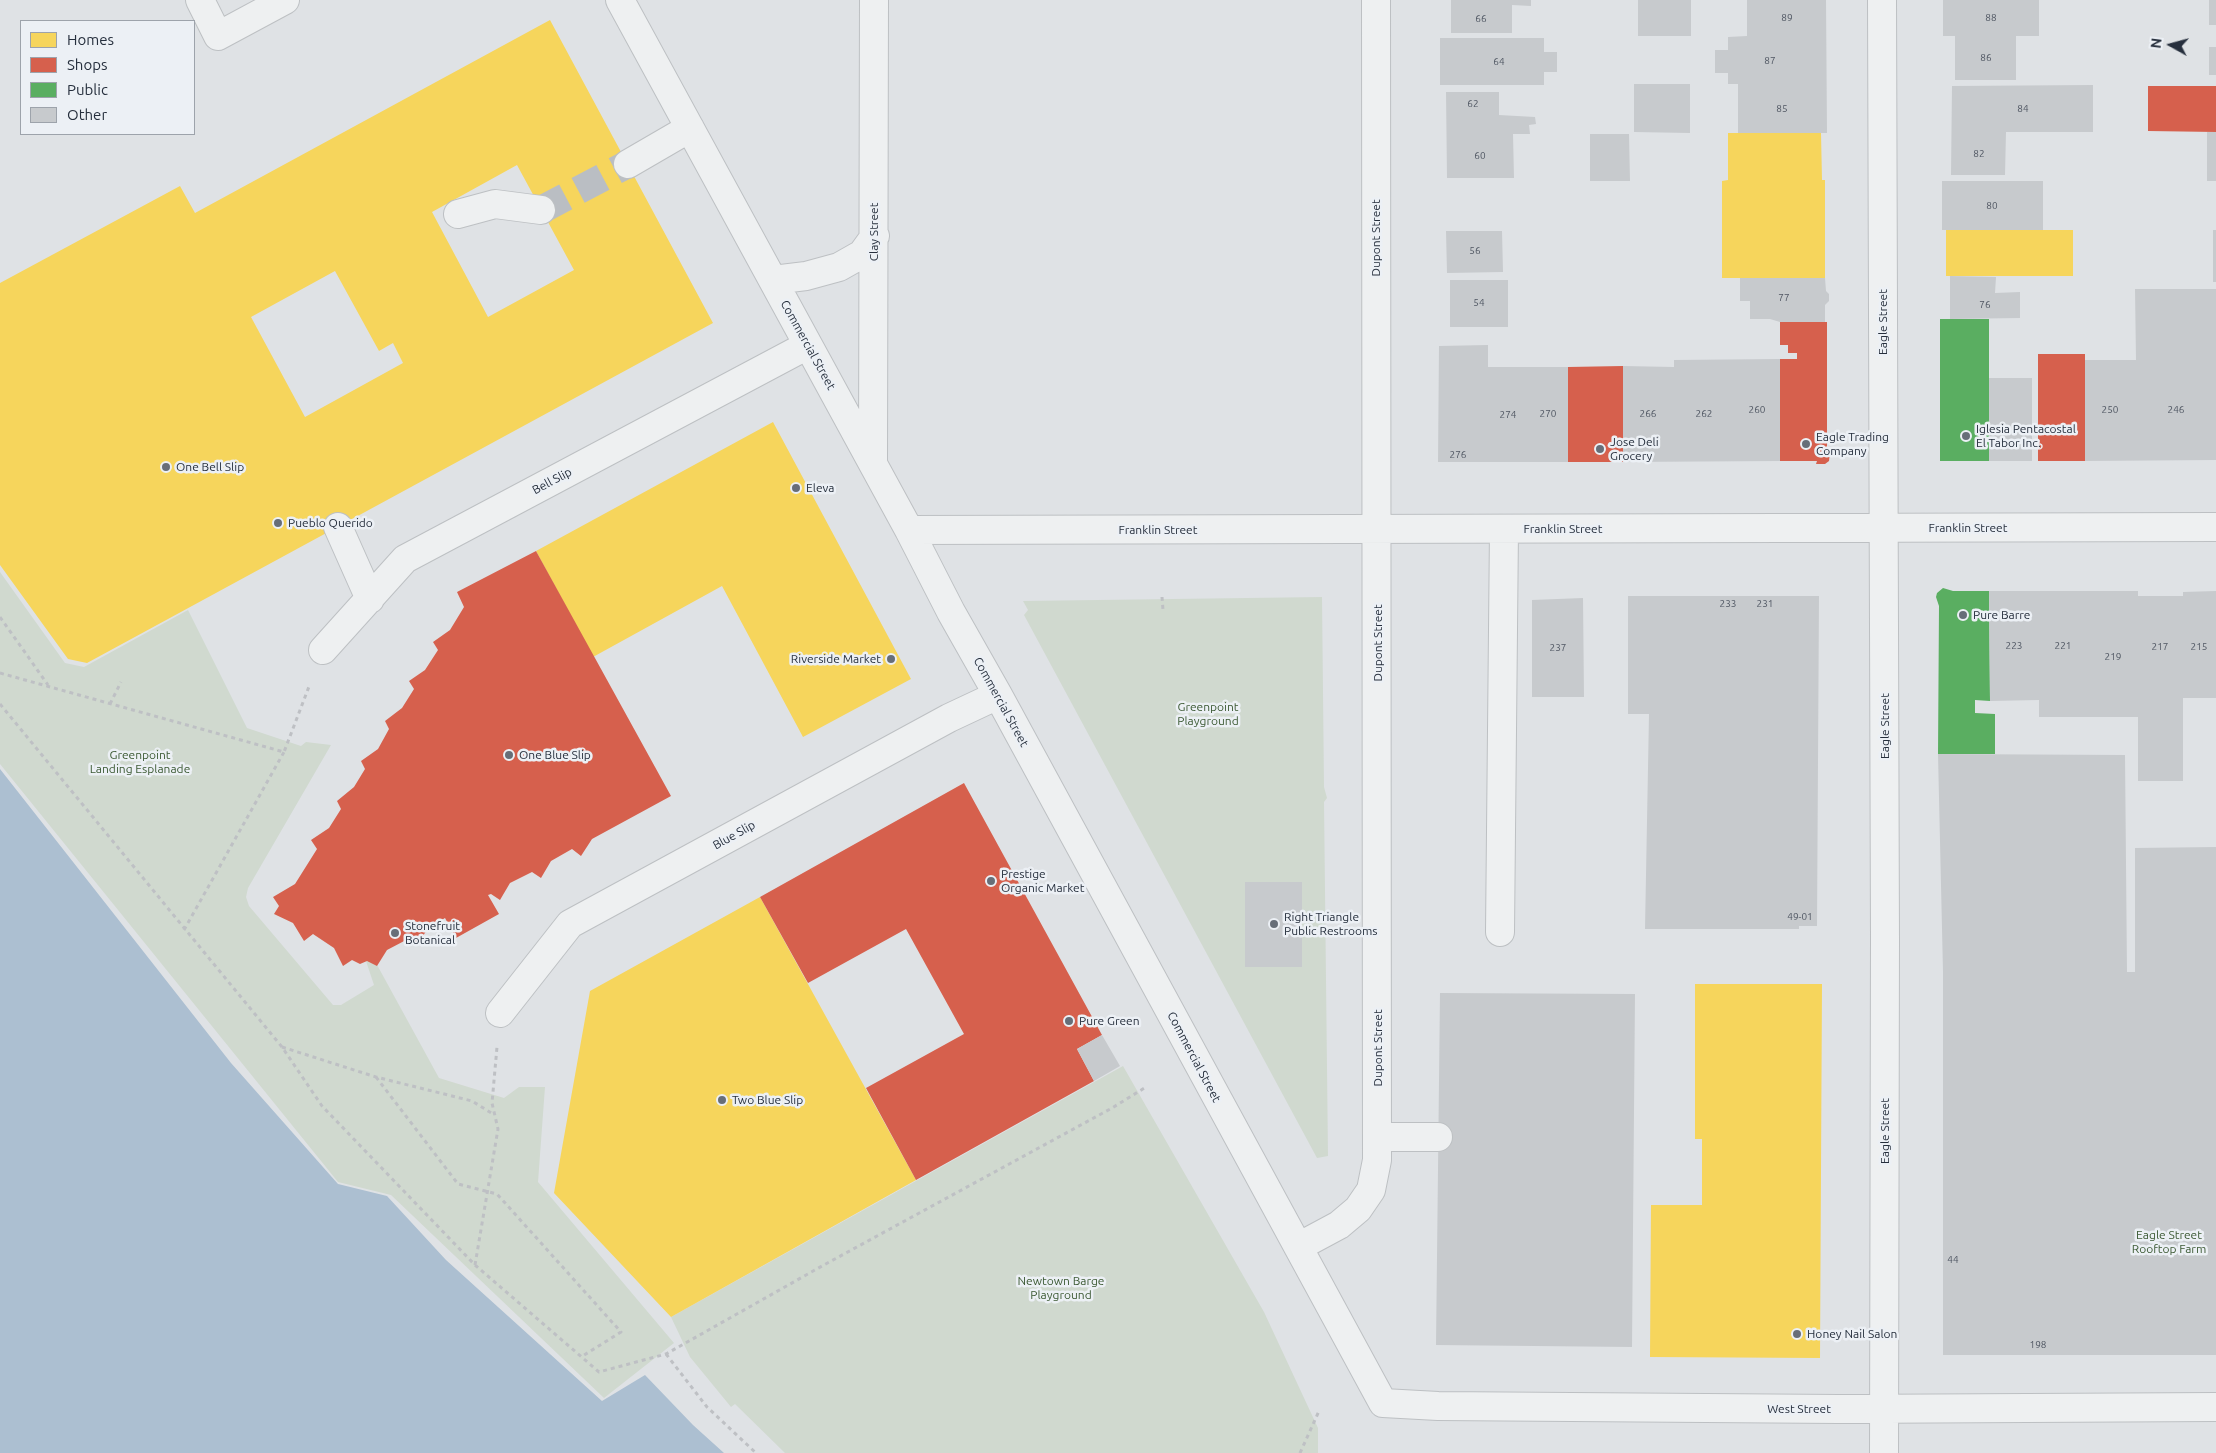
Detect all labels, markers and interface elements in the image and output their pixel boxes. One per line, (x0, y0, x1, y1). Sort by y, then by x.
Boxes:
house number: 89 (1781, 12, 1793, 24)
house number: 88 (1985, 12, 1997, 24)
house number: 66 (1475, 13, 1487, 25)
legend (20, 20, 195, 135)
north arrow (2146, 20, 2196, 70)
text: Homes (67, 31, 114, 48)
text: N (2148, 37, 2165, 49)
house number: 86 (1980, 52, 1992, 64)
house number: 87 (1764, 55, 1776, 67)
text: Shops (67, 56, 108, 73)
house number: 64 (1493, 56, 1505, 68)
text: Public (67, 81, 108, 98)
house number: 62 (1467, 98, 1479, 110)
house number: 85 (1776, 103, 1788, 115)
house number: 84 (2017, 103, 2029, 115)
text: Other (67, 106, 107, 123)
house number: 82 (1973, 148, 1985, 160)
house number: 60 (1474, 150, 1486, 162)
street label: Dupont Street (1369, 199, 1383, 277)
house number: 80 (1986, 200, 1998, 212)
street label: Clay Street (867, 203, 881, 261)
house number: 56 (1469, 245, 1481, 257)
street label: Eagle Street (1876, 289, 1890, 355)
house number: 77 (1778, 292, 1790, 304)
house number: 54 (1473, 297, 1485, 309)
street label: Commercial Street (777, 298, 839, 392)
house number: 76 (1979, 299, 1991, 311)
house number: 260 (1749, 404, 1765, 416)
house number: 250 (2102, 404, 2118, 416)
house number: 246 (2168, 404, 2184, 416)
house number: 270 (1540, 408, 1556, 420)
house number: 266 (1640, 408, 1656, 420)
house number: 262 (1696, 408, 1712, 420)
house number: 274 (1500, 409, 1516, 421)
place label: Iglesia Pentacostal El Tabor Inc. (1976, 422, 2076, 450)
place label: Eagle Trading Company (1816, 430, 1889, 458)
marker: Iglesia Pentacostal El Tabor Inc. (1960, 430, 1972, 442)
place label: Jose Deli Grocery (1610, 435, 1659, 463)
marker: Eagle Trading Company (1800, 438, 1812, 450)
marker: Jose Deli Grocery (1594, 443, 1606, 455)
house number: 276 (1450, 449, 1466, 461)
place label: One Bell Slip (176, 460, 244, 474)
marker: One Bell Slip (160, 461, 172, 473)
street label: Bell Slip (530, 465, 574, 497)
place label: Eleva (806, 481, 835, 495)
marker: Eleva (790, 482, 802, 494)
place label: Pueblo Querido (288, 516, 373, 530)
marker: Pueblo Querido (272, 517, 284, 529)
street label: Franklin Street (1929, 521, 2007, 535)
street label: Franklin Street (1524, 522, 1602, 536)
street label: Franklin Street (1119, 523, 1197, 537)
house number: 233 (1720, 598, 1736, 610)
house number: 231 (1757, 598, 1773, 610)
street label: Dupont Street (1371, 604, 1385, 682)
place label: Pure Barre (1973, 608, 2030, 622)
marker: Pure Barre (1957, 609, 1969, 621)
house number: 223 (2006, 640, 2022, 652)
house number: 221 (2055, 640, 2071, 652)
house number: 217 (2152, 641, 2168, 653)
house number: 215 (2191, 641, 2207, 653)
house number: 237 (1550, 642, 1566, 654)
house number: 219 (2105, 651, 2121, 663)
place label: Riverside Market (791, 652, 881, 666)
marker: Riverside Market (885, 653, 897, 665)
street label: Commercial Street (970, 655, 1032, 749)
street label: Eagle Street (1878, 693, 1892, 759)
park label: Greenpoint Playground (1177, 700, 1239, 728)
park label: Greenpoint Landing Esplanade (90, 748, 190, 776)
place label: One Blue Slip (519, 748, 591, 762)
marker: One Blue Slip (503, 749, 515, 761)
street label: Blue Slip (710, 817, 758, 853)
place label: Prestige Organic Market (1001, 867, 1084, 895)
marker: Prestige Organic Market (985, 875, 997, 887)
place label: Right Triangle Public Restrooms (1284, 910, 1378, 938)
house number: 49-01 (1787, 911, 1813, 923)
marker: Right Triangle Public Restrooms (1268, 918, 1280, 930)
place label: Stonefruit Botanical (405, 919, 460, 947)
marker: Stonefruit Botanical (389, 927, 401, 939)
street label: Commercial Street (1164, 1009, 1224, 1105)
street label: Dupont Street (1371, 1009, 1385, 1087)
place label: Pure Green (1079, 1014, 1140, 1028)
marker: Pure Green (1063, 1015, 1075, 1027)
place label: Two Blue Slip (732, 1093, 803, 1107)
marker: Two Blue Slip (716, 1094, 728, 1106)
street label: Eagle Street (1878, 1098, 1892, 1164)
park label: Eagle Street Rooftop Farm (2132, 1228, 2206, 1256)
house number: 44 (1947, 1254, 1959, 1266)
park label: Newtown Barge Playground (1018, 1274, 1104, 1302)
place label: Honey Nail Salon (1807, 1327, 1897, 1341)
marker: Honey Nail Salon (1791, 1328, 1803, 1340)
house number: 198 (2030, 1339, 2046, 1351)
street label: West Street (1767, 1402, 1831, 1416)

